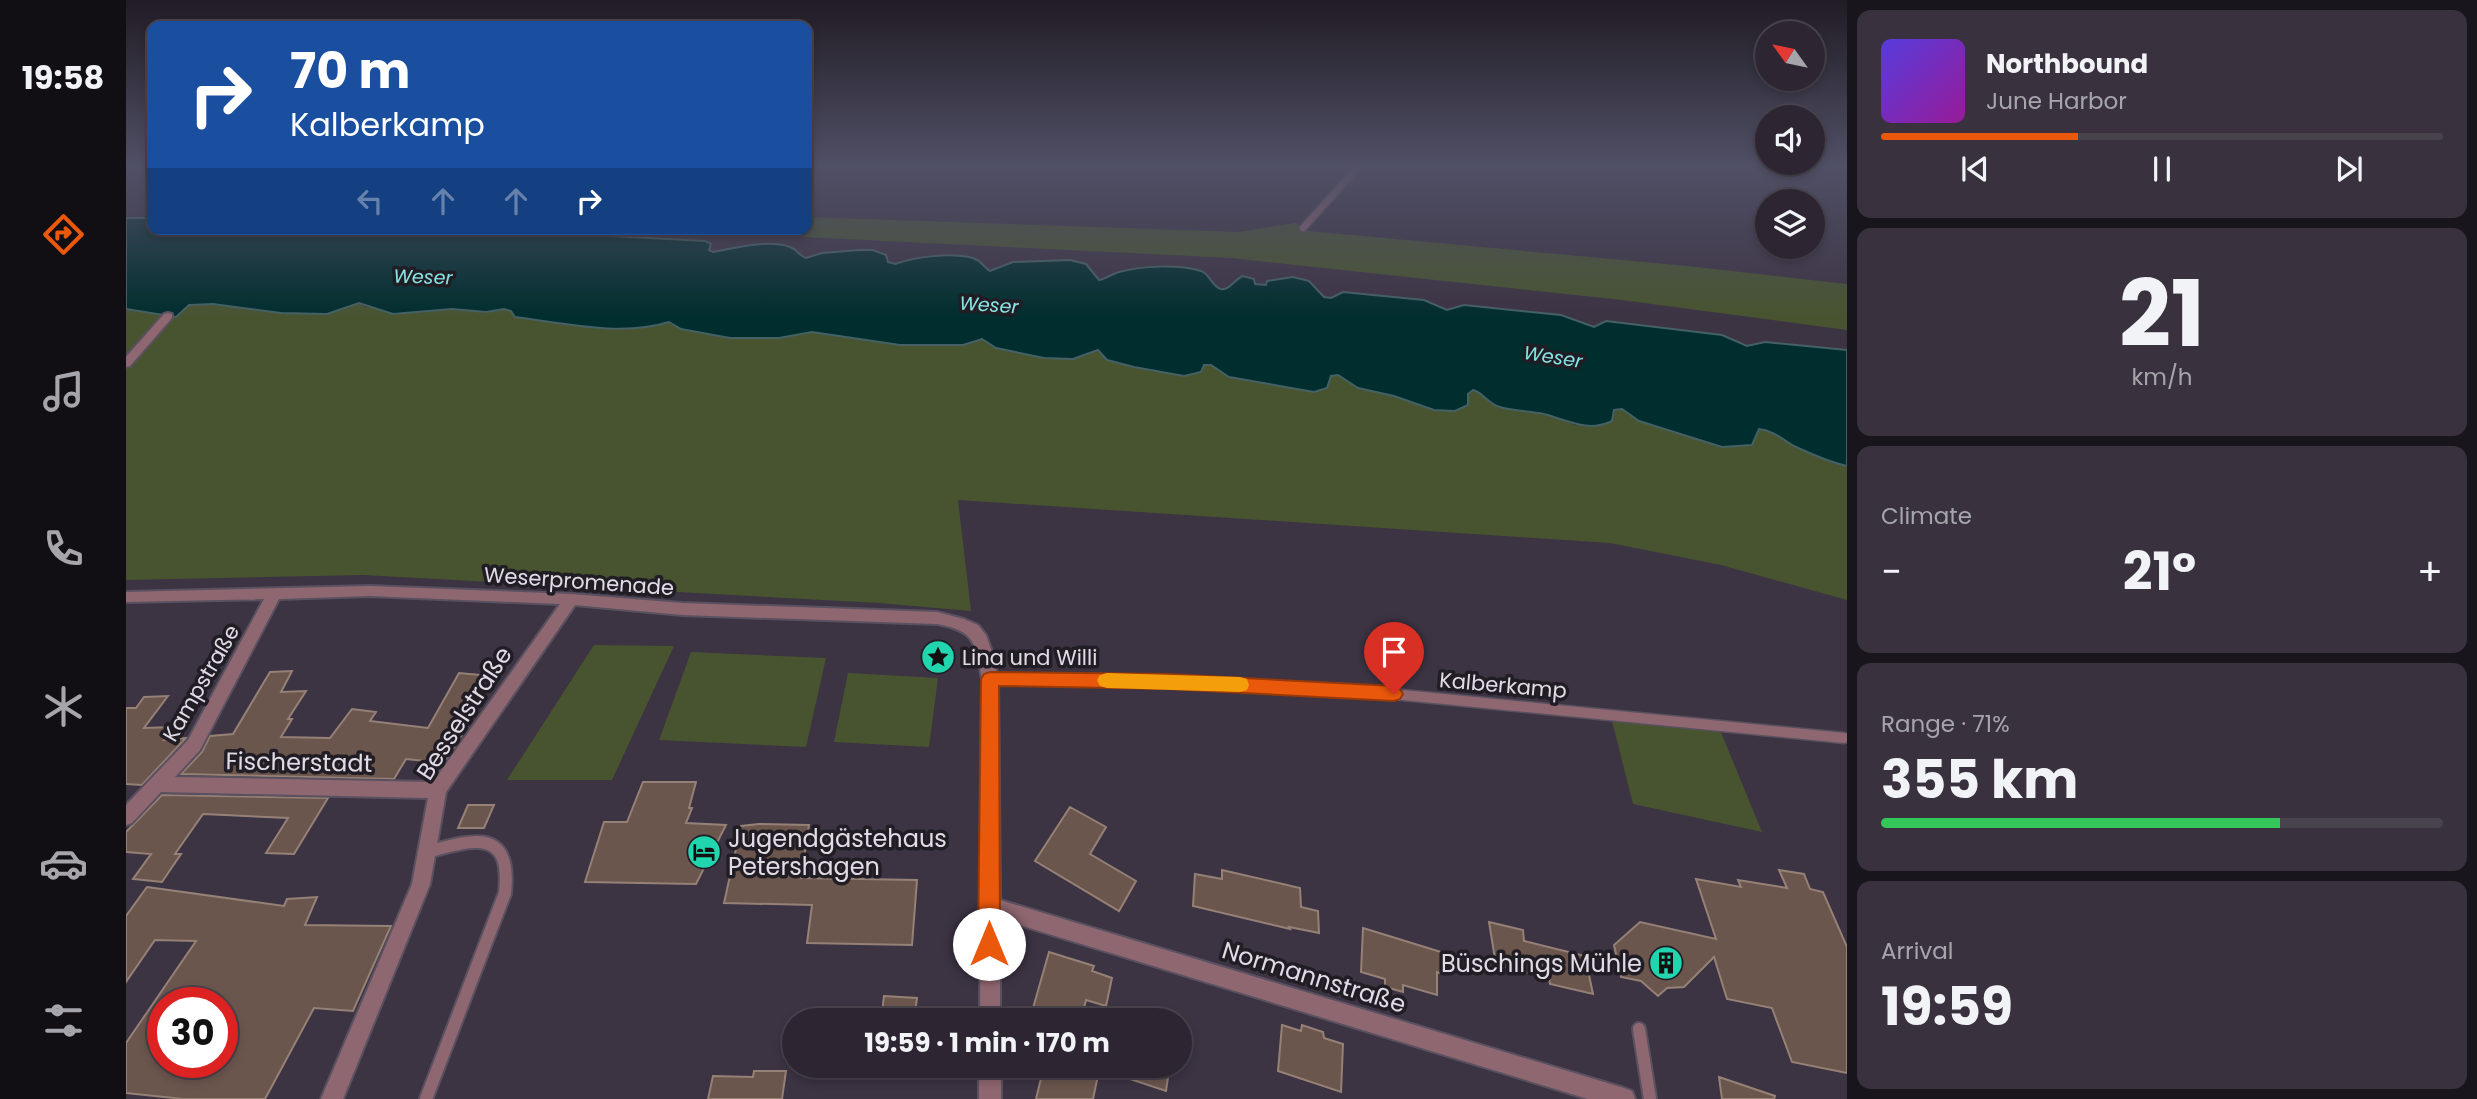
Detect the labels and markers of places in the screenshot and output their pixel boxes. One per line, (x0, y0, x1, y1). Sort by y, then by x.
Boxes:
pin (1364, 622, 1424, 694)
place icon: Lina und Willi (919, 638, 957, 676)
place label: Lina und Willi (962, 643, 1097, 672)
place label: Jugendgästehaus Petershagen (728, 822, 947, 883)
hotel icon: Jugendgästehaus Petershagen (685, 833, 723, 871)
building icon: Büschings Mühle (1647, 944, 1685, 982)
place label: Büschings Mühle (1441, 947, 1642, 980)

